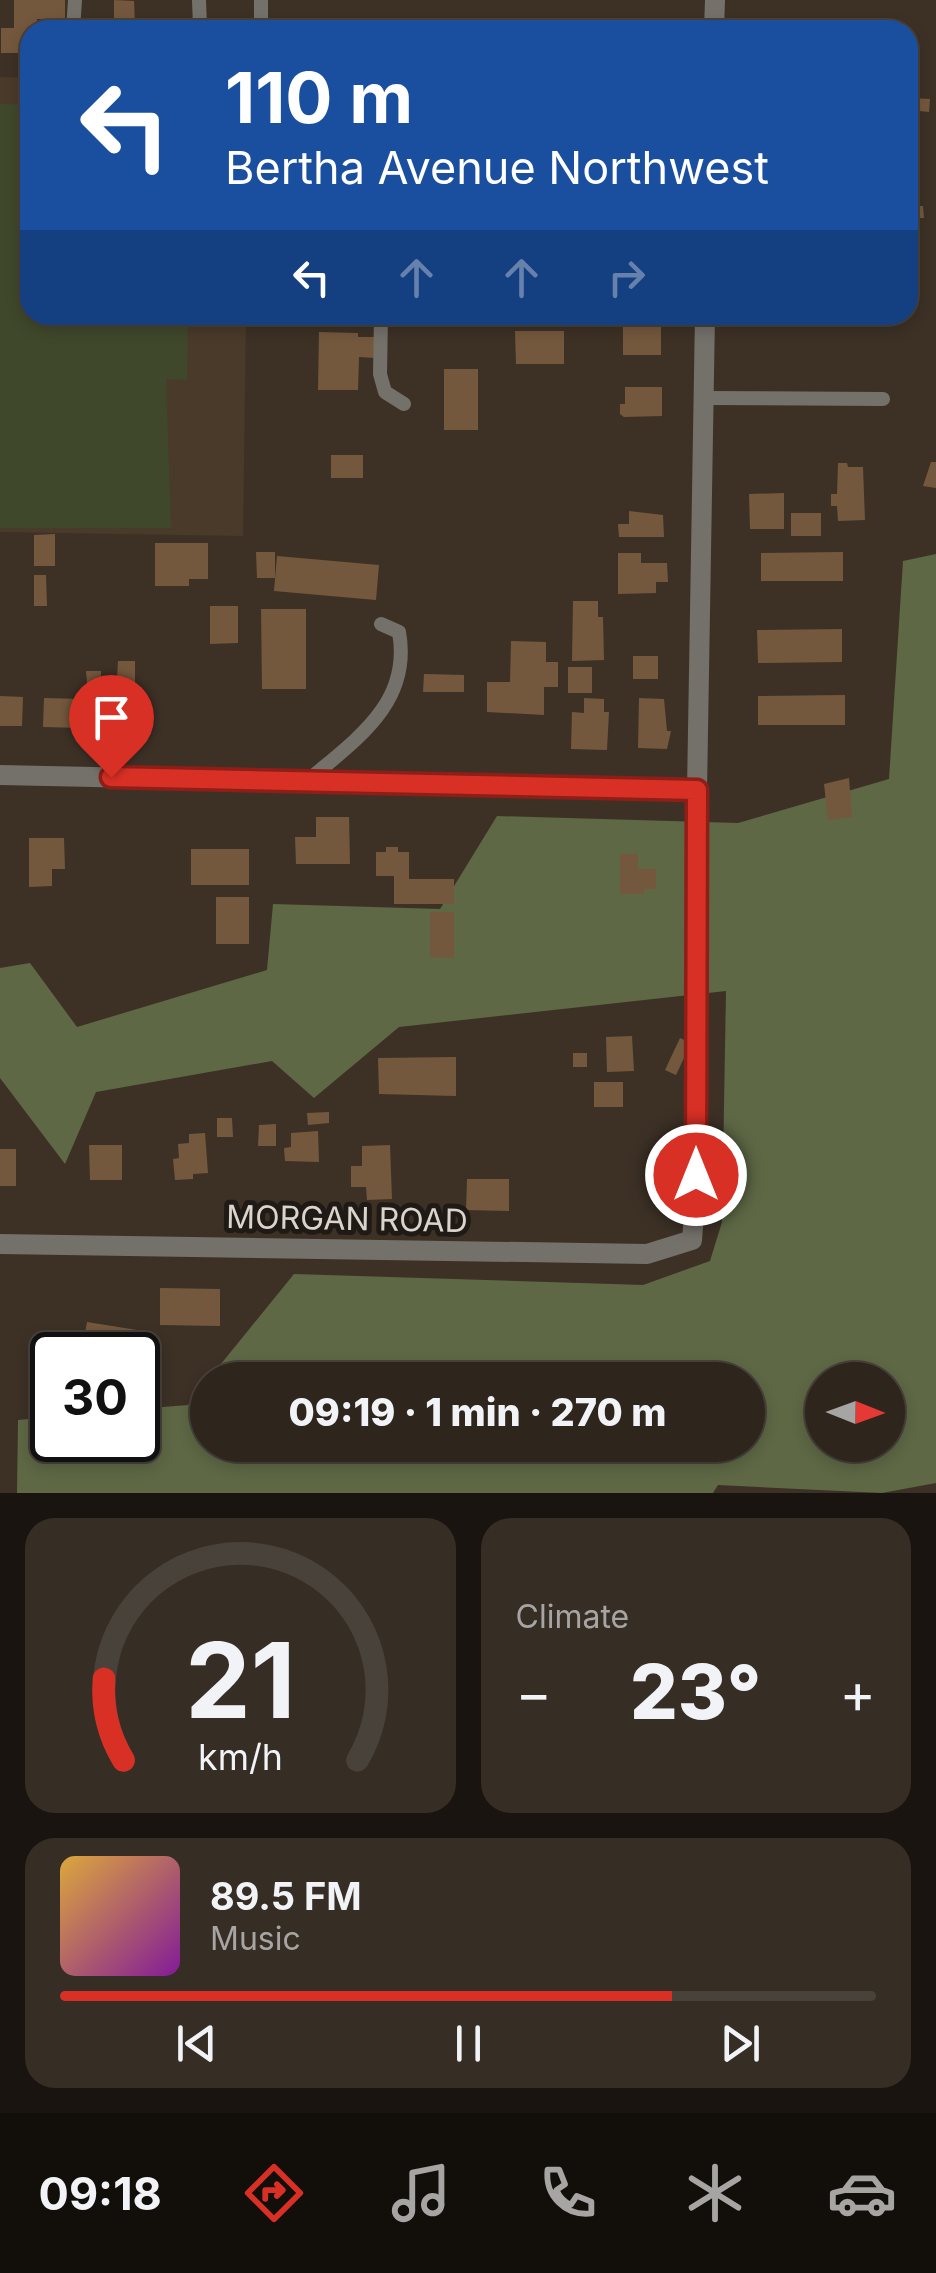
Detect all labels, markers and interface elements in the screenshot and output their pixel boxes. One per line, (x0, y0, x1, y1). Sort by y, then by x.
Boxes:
text: 110 m (225, 55, 413, 140)
icon: left (60, 60, 190, 190)
text: Bertha Avenue Northwest (225, 140, 769, 195)
icon: left (284, 250, 339, 305)
icon: ahead (389, 250, 444, 305)
icon: ahead (494, 250, 549, 305)
icon: right (599, 250, 654, 305)
pin (69, 675, 154, 778)
icon: arrive (84, 690, 139, 745)
position arrow (644, 1123, 748, 1227)
street label: MORGAN ROAD (226, 1197, 468, 1240)
speed limit sign: 30 (30, 1332, 160, 1462)
north arrow (805, 1362, 905, 1462)
map controls (805, 1362, 905, 1462)
text: 09:19 · 1 min · 270 m (289, 1389, 666, 1435)
text: Climate (516, 1597, 629, 1636)
text: 21 (185, 1617, 295, 1743)
text: 23° (630, 1646, 761, 1737)
text: − (516, 1660, 552, 1726)
text: + (840, 1660, 876, 1726)
text: km/h (198, 1735, 283, 1779)
text: 89.5 FM (210, 1873, 362, 1919)
text: Music (210, 1919, 301, 1958)
icon: previous (169, 2016, 224, 2071)
icon: pause (441, 2016, 496, 2071)
icon: next (713, 2016, 768, 2071)
icon: directions (239, 2158, 309, 2228)
icon: music (386, 2158, 456, 2228)
icon: phone (533, 2158, 603, 2228)
icon: climate (680, 2158, 750, 2228)
icon: car (827, 2158, 897, 2228)
text: 09:18 (39, 2166, 162, 2221)

